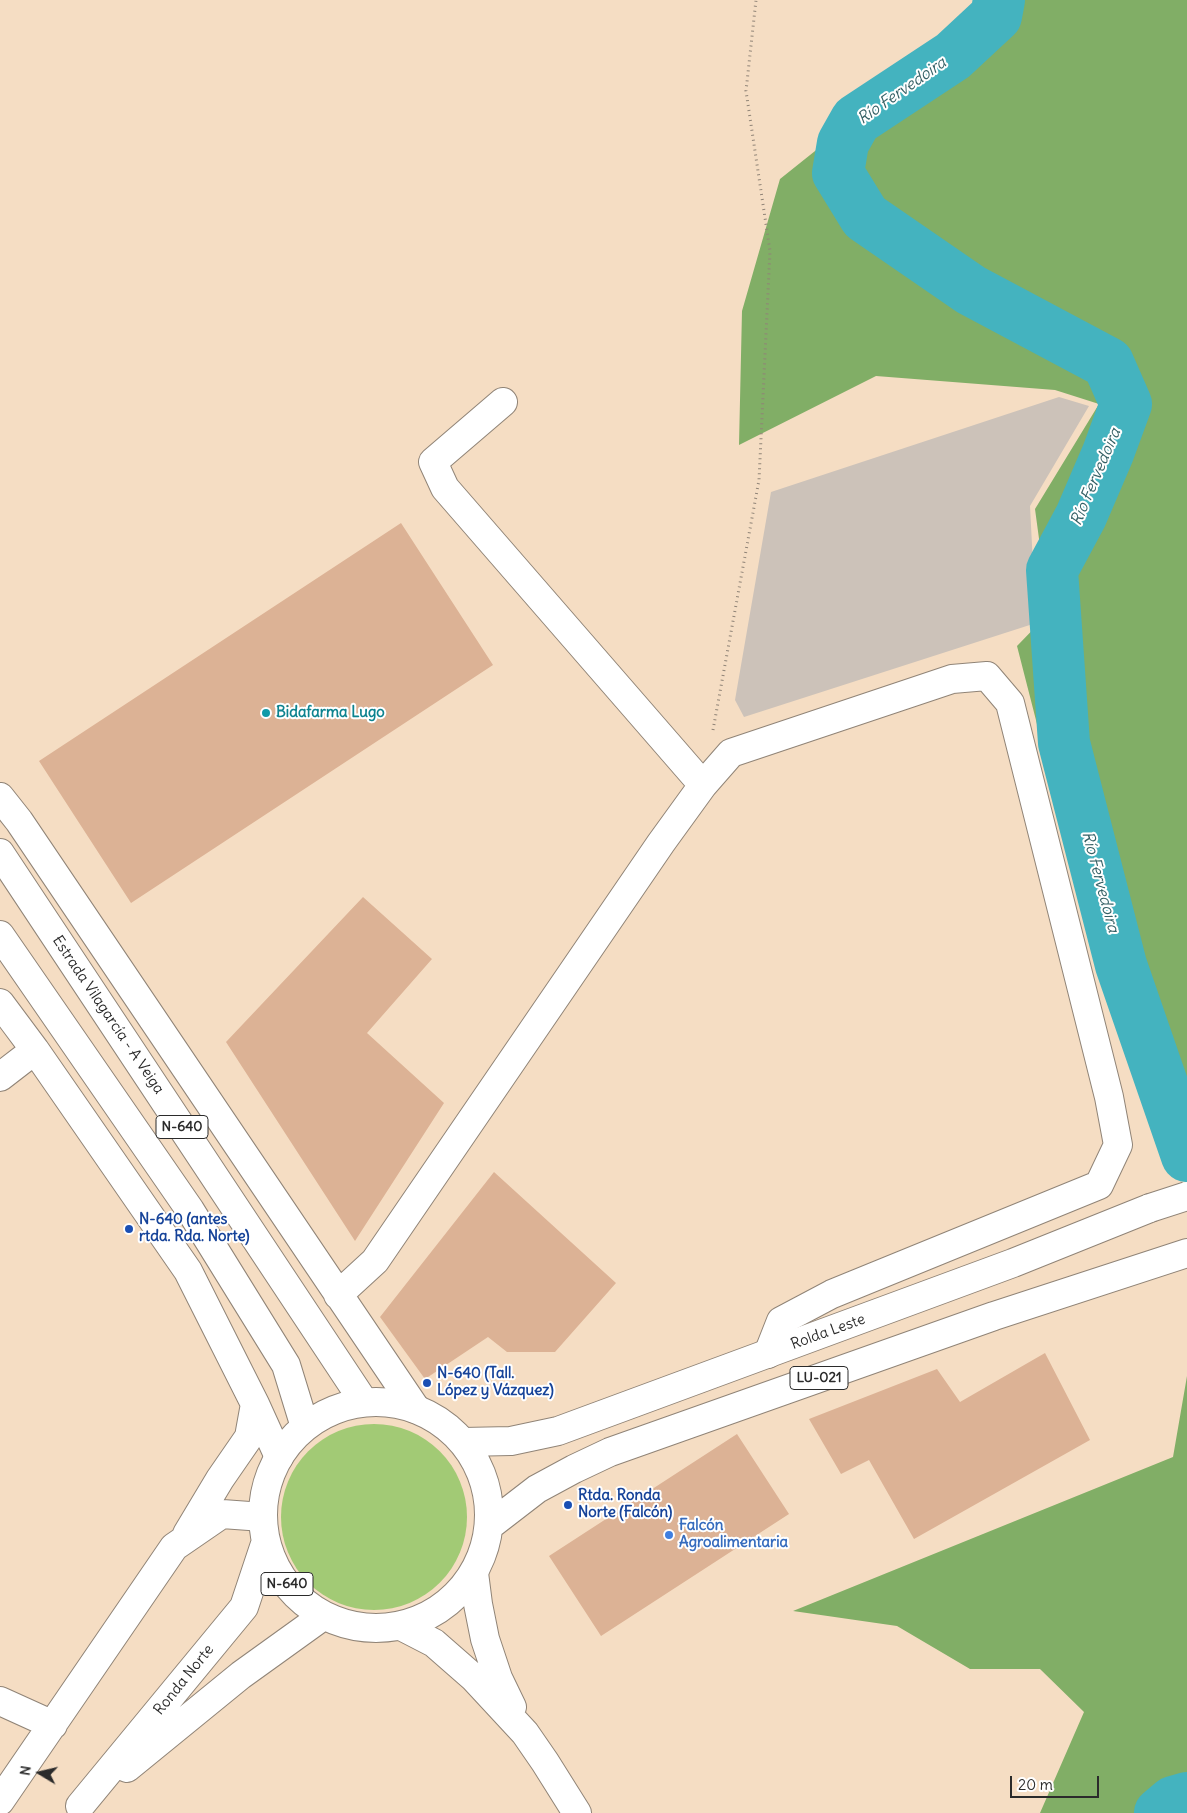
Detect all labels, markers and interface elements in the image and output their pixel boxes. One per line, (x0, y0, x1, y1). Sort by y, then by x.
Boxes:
water label: Río Fervedoira (854, 53, 950, 129)
water label: Río Fervedoira (1067, 426, 1125, 528)
place label: Bidafarma Lugo (276, 704, 385, 722)
marker: Bidafarma Lugo (260, 707, 272, 719)
water label: Río Fervedoira (1077, 829, 1123, 935)
street label: Estrada Vilagarcía - A Veiga (48, 932, 168, 1098)
road number: N-640 (156, 1116, 208, 1138)
place label: N-640 (antes rtda. Rda. Norte) (139, 1211, 250, 1246)
marker: N-640 (antes rtda. Rda. Norte) (123, 1223, 135, 1235)
street label: Rolda Leste (788, 1310, 868, 1354)
place label: N-640 (Tall. López y Vázquez) (437, 1365, 554, 1400)
road number: LU-021 (790, 1366, 848, 1390)
marker: N-640 (Tall. López y Vázquez) (421, 1377, 433, 1389)
place label: Rtda. Ronda Norte (Falcón) (578, 1487, 672, 1522)
marker: Rtda. Ronda Norte (Falcón) (562, 1499, 574, 1511)
place label: Falcón Agroalimentaria (679, 1517, 788, 1552)
marker: Falcón Agroalimentaria (663, 1529, 675, 1541)
road number: N-640 (261, 1572, 313, 1596)
street label: Ronda Norte (150, 1641, 218, 1719)
north arrow (15, 1748, 65, 1798)
text: N (16, 1764, 35, 1777)
scale bar (1012, 1766, 1101, 1798)
text: 20 m (1018, 1775, 1053, 1794)

